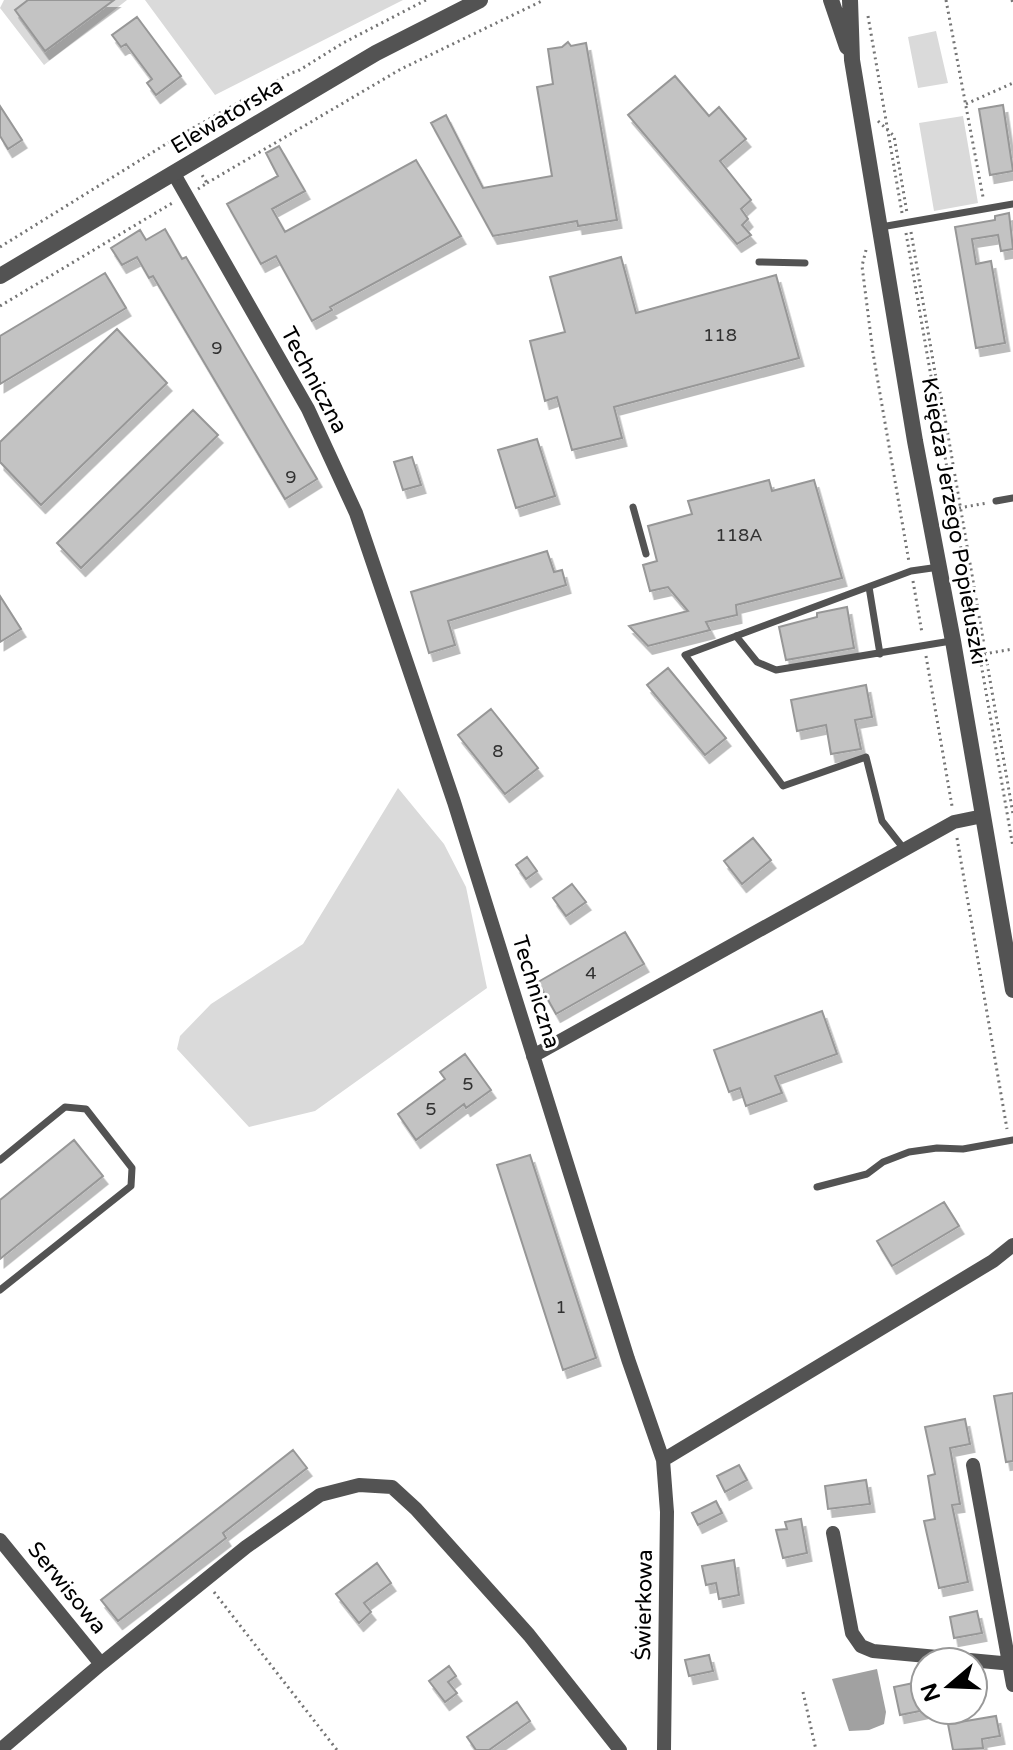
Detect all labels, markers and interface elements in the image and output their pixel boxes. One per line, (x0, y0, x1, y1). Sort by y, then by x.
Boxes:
street label: Elewatorska (166, 72, 288, 160)
street label: Techniczna (275, 322, 353, 438)
house number: 118 (703, 324, 737, 346)
house number: 9 (211, 337, 223, 359)
street label: Księdza Jerzego Popiełuszki (916, 375, 992, 667)
house number: 9 (285, 466, 297, 488)
house number: 118A (715, 524, 763, 546)
house number: 8 (492, 740, 504, 762)
street label: Techniczna (506, 932, 566, 1052)
house number: 4 (585, 962, 597, 984)
house number: 5 (462, 1073, 474, 1095)
house number: 5 (425, 1098, 437, 1120)
house number: 1 (555, 1296, 567, 1318)
street label: Serwisowa (22, 1537, 112, 1639)
street label: Świerkowa (629, 1549, 658, 1661)
north arrow (909, 1646, 989, 1726)
text: N (916, 1680, 946, 1705)

